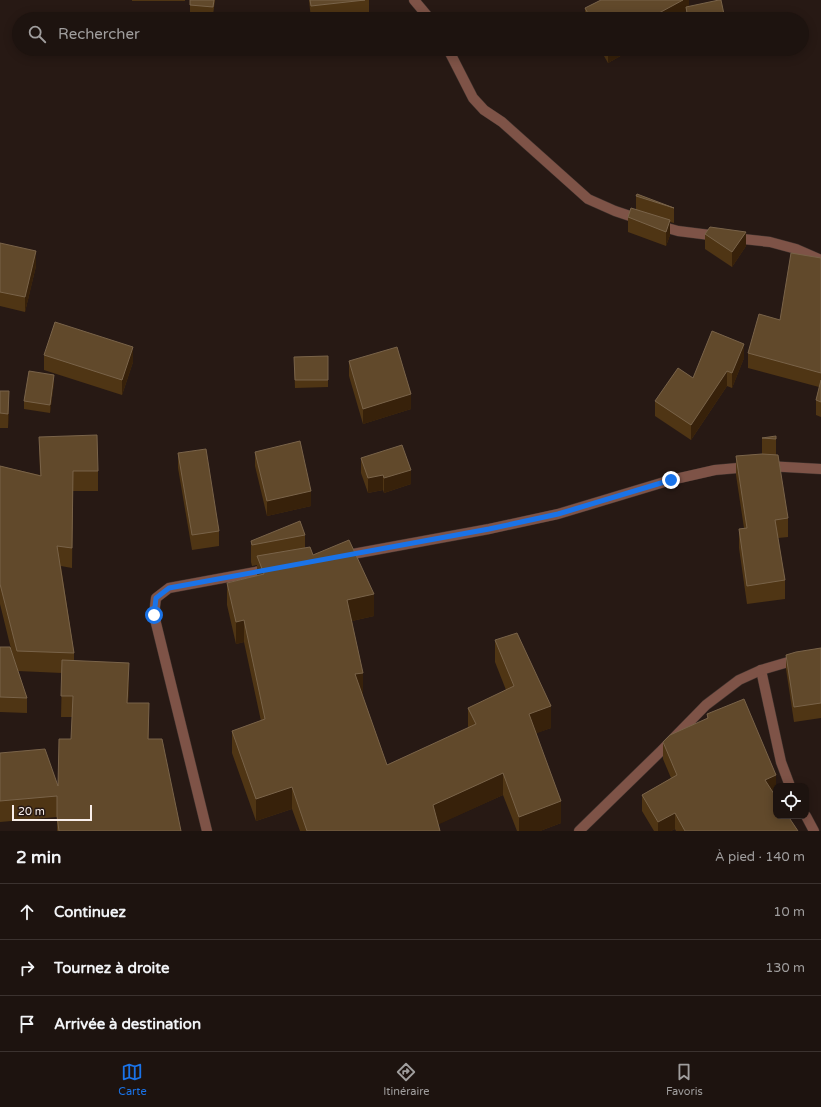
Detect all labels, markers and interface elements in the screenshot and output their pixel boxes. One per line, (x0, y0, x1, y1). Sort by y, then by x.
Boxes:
search box (12, 12, 809, 56)
icon: search (26, 23, 48, 45)
text: Rechercher (58, 25, 140, 43)
route end (662, 471, 680, 489)
route start (145, 606, 163, 624)
map controls (773, 783, 809, 819)
button: locate (773, 783, 809, 819)
scale bar (12, 803, 92, 822)
text: 20 m (18, 805, 45, 818)
text: 2 min (16, 847, 61, 868)
text: À pied · 140 m (715, 849, 805, 865)
icon: ahead (16, 901, 38, 923)
text: Continuez (54, 903, 126, 921)
text: 10 m (773, 904, 805, 920)
icon: right (16, 957, 38, 979)
text: Tournez à droite (54, 959, 169, 977)
text: 130 m (765, 960, 805, 976)
icon: arrive (16, 1013, 38, 1035)
text: Arrivée à destination (54, 1015, 201, 1033)
tab: Carte (118, 1061, 147, 1098)
tab: Itinéraire (383, 1061, 430, 1098)
tab: Favoris (666, 1061, 703, 1098)

